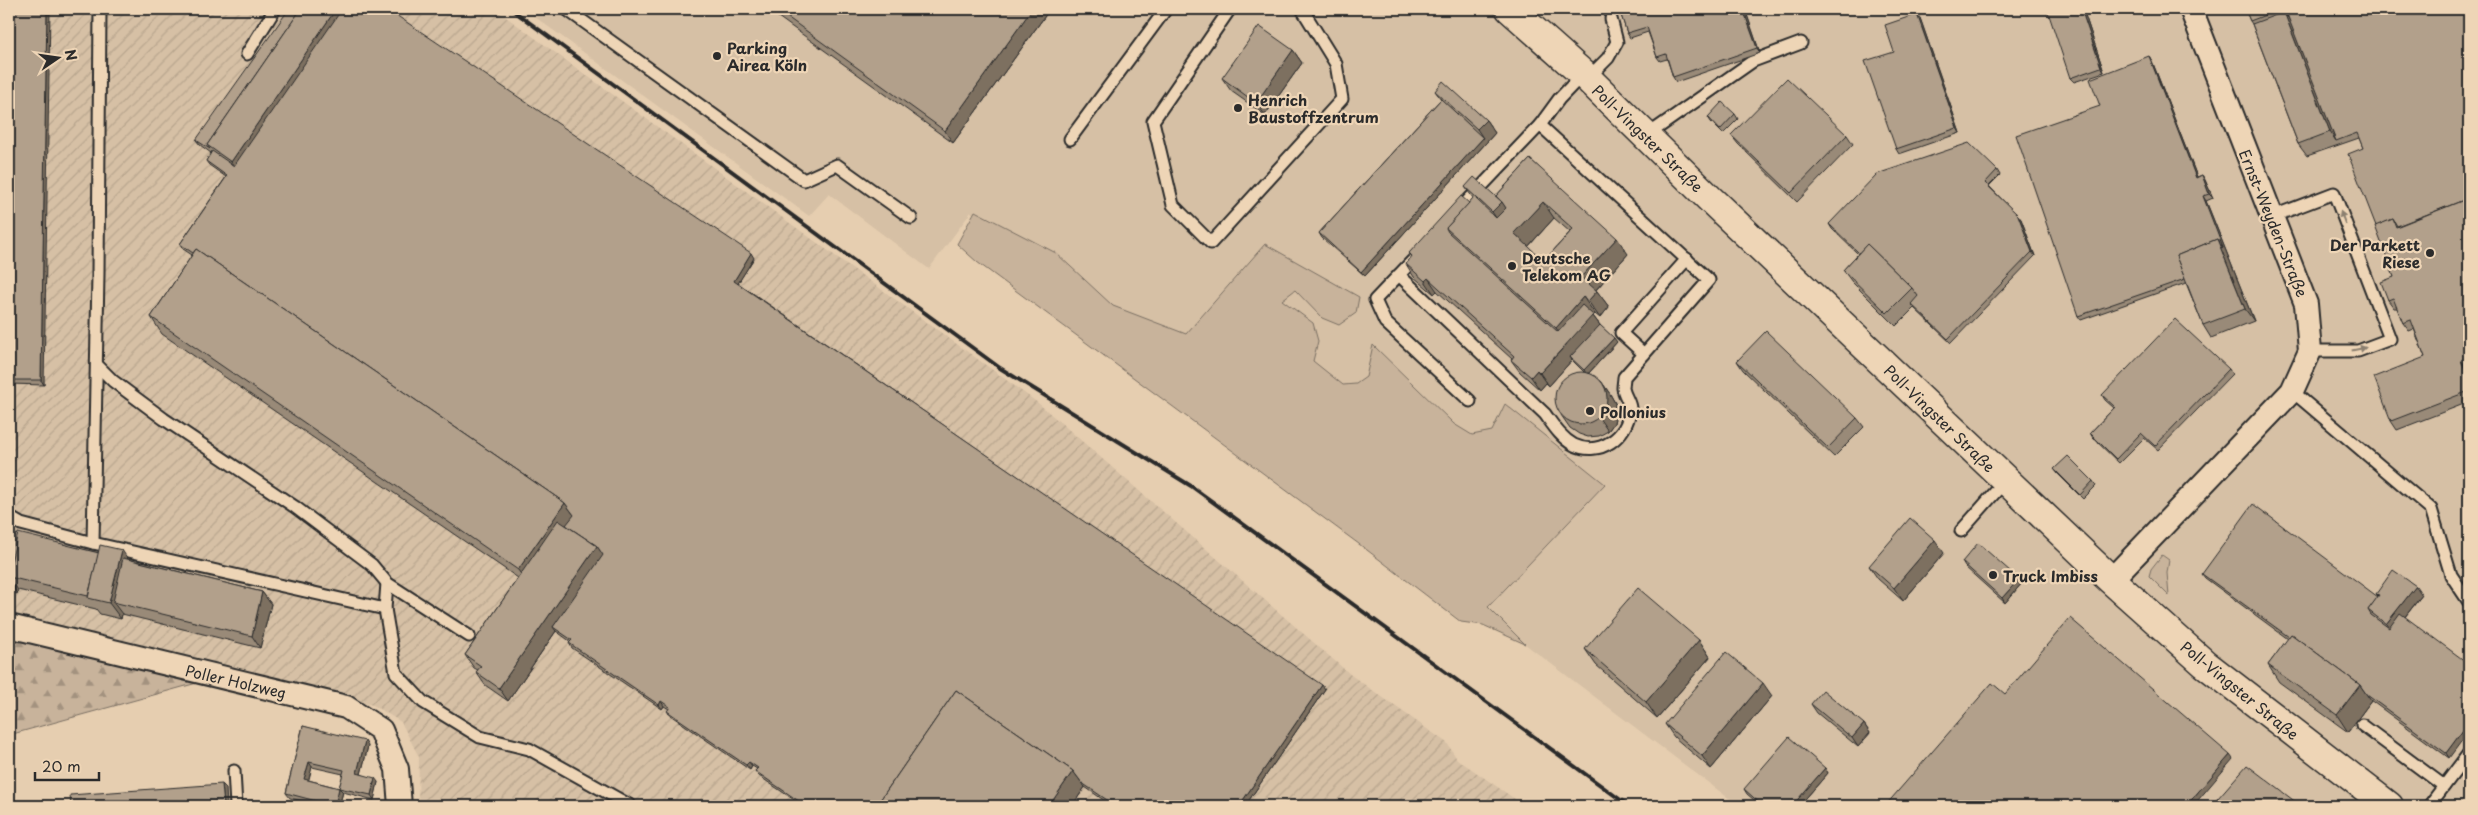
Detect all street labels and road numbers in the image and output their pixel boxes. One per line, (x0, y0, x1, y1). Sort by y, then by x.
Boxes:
street label: Poll-Vingster Straße (1587, 79, 1709, 197)
street label: Ernst-Weyden-Straße (2234, 146, 2314, 300)
street label: Poll-Vingster Straße (1879, 359, 2001, 477)
street label: Poll-Vingster Straße (2176, 635, 2304, 745)
street label: Poller Holzweg (183, 658, 289, 704)

